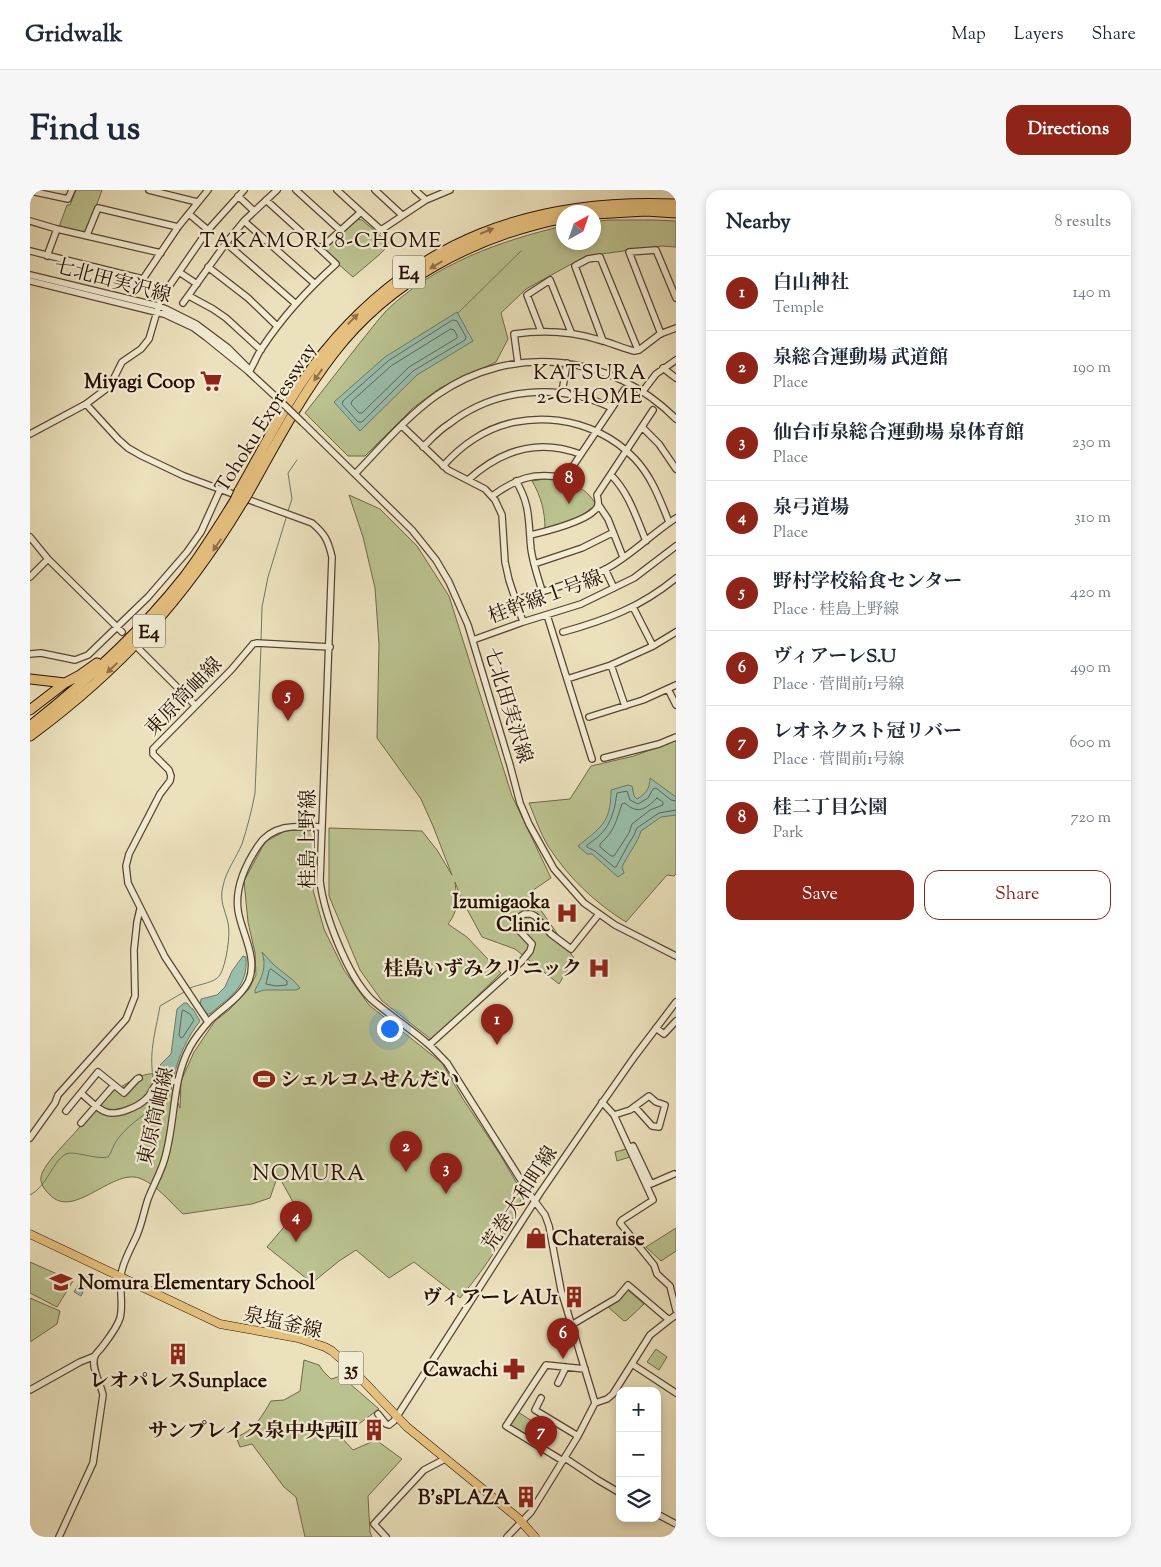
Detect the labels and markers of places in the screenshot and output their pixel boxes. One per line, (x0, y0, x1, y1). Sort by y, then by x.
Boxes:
supermarket icon: Miyagi Coop (198, 368, 224, 394)
place label: Miyagi Coop (84, 369, 195, 398)
pin: 8 (553, 463, 585, 504)
pin: 5 (272, 680, 304, 721)
place label: Izumigaoka Clinic (453, 889, 551, 941)
hospital icon: Izumigaoka Clinic (554, 900, 580, 926)
hospital icon: 桂島いずみクリニック (586, 955, 612, 981)
place label: 桂島いずみクリニック (383, 956, 582, 985)
pin: 1 (481, 1004, 513, 1045)
sports icon: シェルコムせんだい (251, 1066, 277, 1092)
place label: シェルコムせんだい (280, 1067, 460, 1096)
pin: 2 (390, 1131, 422, 1172)
pin: 3 (430, 1153, 462, 1194)
pin: 4 (280, 1201, 312, 1242)
shop icon: Chateraise (523, 1225, 549, 1251)
place label: Chateraise (552, 1226, 645, 1255)
school or university icon: Nomura Elementary School (48, 1269, 74, 1295)
place label: Nomura Elementary School (78, 1270, 315, 1299)
building icon: ヴィアーレAU1 (561, 1284, 587, 1310)
place label: ヴィアーレAU1 (422, 1285, 558, 1314)
pin: 6 (547, 1318, 579, 1359)
building icon: レオパレスSunplace (165, 1341, 191, 1367)
pharmacy icon: Cawachi (501, 1356, 527, 1382)
place label: Cawachi (423, 1357, 498, 1386)
place label: レオパレスSunplace (89, 1368, 267, 1397)
pin: 7 (525, 1416, 557, 1457)
building icon: サンプレイス泉中央西II (361, 1417, 387, 1443)
place label: サンプレイス泉中央西II (148, 1418, 358, 1447)
building icon: B'sPLAZA (513, 1484, 539, 1510)
place label: B'sPLAZA (418, 1485, 511, 1514)

